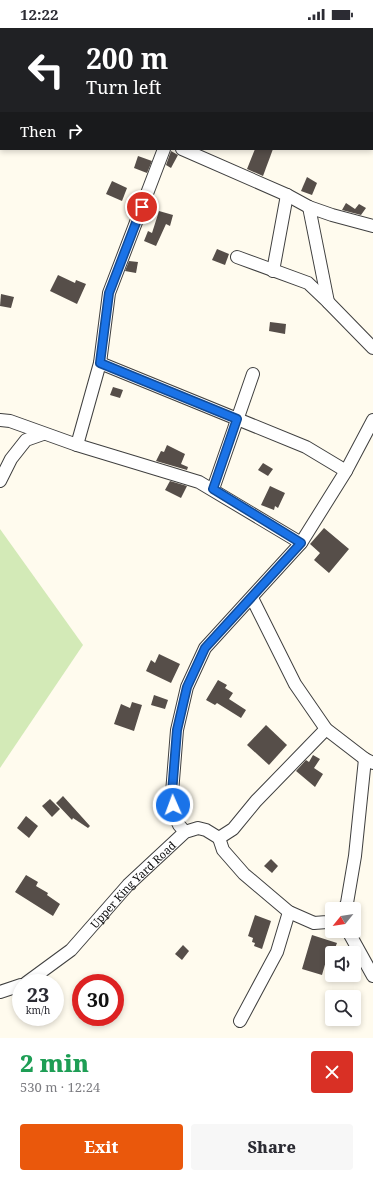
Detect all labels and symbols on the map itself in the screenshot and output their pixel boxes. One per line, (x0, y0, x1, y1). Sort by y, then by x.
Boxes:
pin (125, 190, 159, 224)
position arrow (152, 784, 194, 826)
street label: Upper King Yard Road (86, 837, 179, 931)
north arrow (325, 902, 361, 938)
speed limit sign: 30 (72, 974, 124, 1026)

